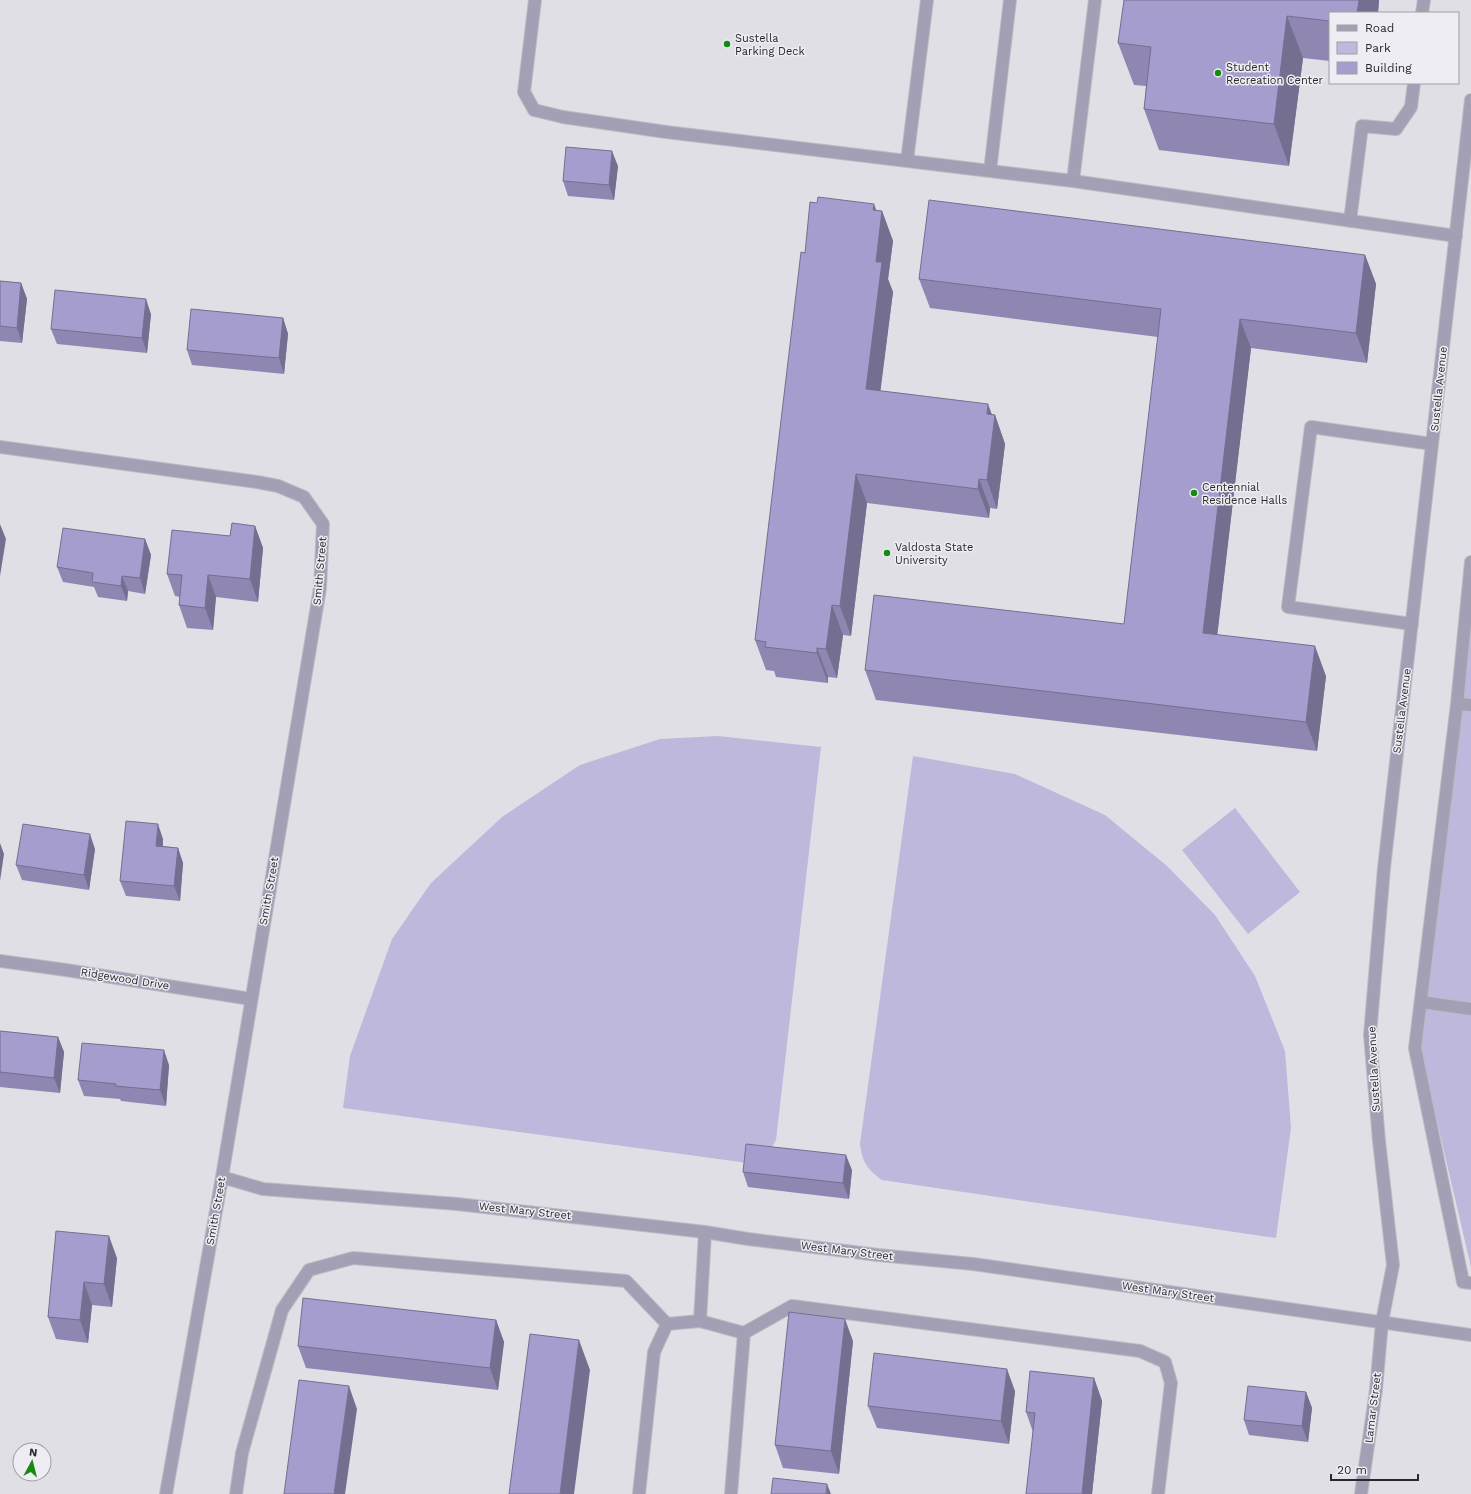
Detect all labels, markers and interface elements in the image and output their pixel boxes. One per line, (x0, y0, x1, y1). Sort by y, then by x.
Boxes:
legend (1329, 12, 1459, 84)
text: Road (1365, 21, 1394, 35)
place label: Sustella Parking Deck (735, 32, 805, 58)
marker: Sustella Parking Deck (722, 39, 732, 49)
text: Park (1365, 41, 1391, 55)
place label: Student Recreation Center (1226, 61, 1324, 87)
text: Building (1365, 61, 1412, 75)
marker: Student Recreation Center (1213, 68, 1223, 78)
street label: Sustella Avenue (1428, 346, 1450, 432)
place label: Centennial Residence Halls (1202, 481, 1287, 507)
marker: Centennial Residence Halls (1189, 488, 1199, 498)
street label: Smith Street (311, 536, 330, 606)
place label: Valdosta State University (895, 541, 973, 567)
marker: Valdosta State University (882, 548, 892, 558)
street label: Sustella Avenue (1390, 668, 1414, 754)
street label: Smith Street (257, 856, 281, 926)
street label: Ridgewood Drive (80, 966, 170, 992)
street label: Sustella Avenue (1365, 1026, 1383, 1112)
street label: Smith Street (204, 1176, 228, 1246)
street label: West Mary Street (478, 1200, 572, 1222)
street label: West Mary Street (800, 1239, 894, 1263)
street label: West Mary Street (1121, 1279, 1215, 1305)
street label: Lamar Street (1362, 1372, 1384, 1444)
north arrow (12, 1442, 52, 1482)
text: N (28, 1446, 38, 1460)
scale bar (1331, 1456, 1418, 1482)
text: 20 m (1337, 1463, 1367, 1477)

